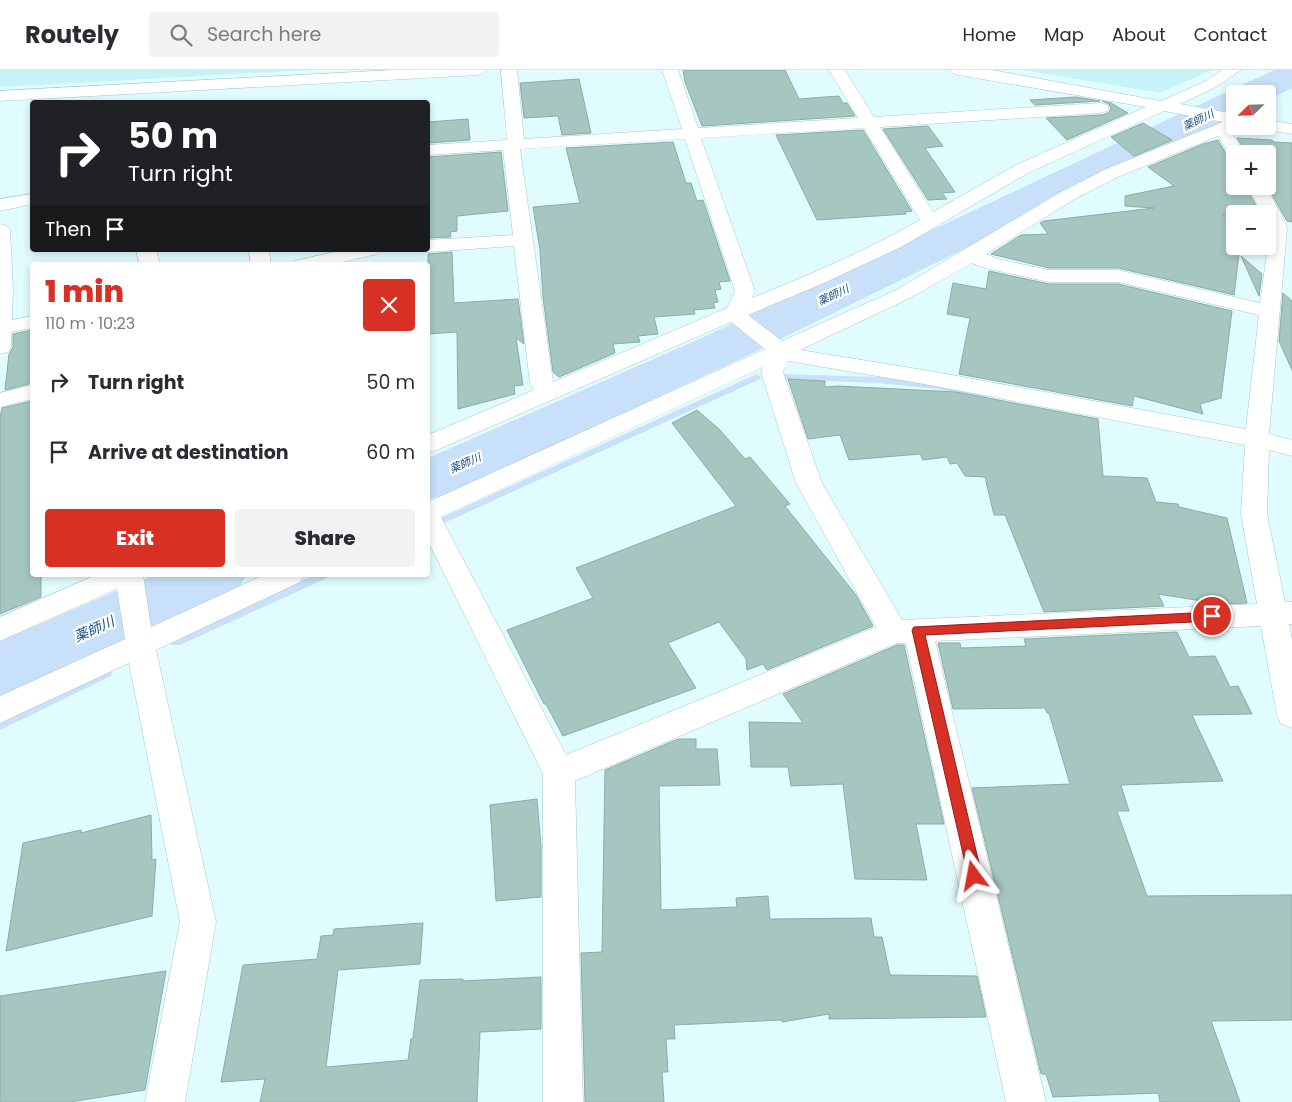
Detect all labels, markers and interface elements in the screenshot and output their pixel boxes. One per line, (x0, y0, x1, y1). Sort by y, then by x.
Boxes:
search box (149, 12, 499, 57)
text: Routely (25, 18, 119, 51)
icon: search (167, 21, 195, 49)
text: Search here (207, 21, 321, 48)
text: Home (962, 22, 1016, 47)
text: Map (1044, 22, 1084, 47)
text: About (1112, 22, 1166, 47)
text: Contact (1194, 22, 1267, 47)
north arrow (1226, 85, 1276, 135)
map controls (1226, 85, 1276, 255)
water label: 薬師川 (1180, 105, 1217, 134)
text: 50 m (128, 111, 218, 160)
icon: right (45, 120, 110, 185)
button: + (1226, 145, 1276, 195)
text: Turn right (128, 158, 233, 189)
button: − (1226, 205, 1276, 255)
icon: arrive (101, 215, 129, 243)
text: Then (45, 216, 91, 243)
text: 1 min (45, 270, 124, 313)
button: close (363, 279, 415, 331)
water label: 薬師川 (815, 280, 852, 309)
text: 110 m · 10:23 (45, 312, 135, 335)
icon: right (45, 368, 73, 396)
text: Turn right (88, 369, 184, 396)
text: 50 m (366, 369, 415, 396)
icon: arrive (45, 438, 73, 466)
text: Arrive at destination (88, 439, 289, 466)
text: 60 m (366, 439, 415, 466)
water label: 薬師川 (447, 449, 484, 477)
button: Exit (45, 509, 225, 567)
button: Share (235, 509, 415, 567)
pin (1191, 595, 1233, 637)
icon: arrive (1198, 602, 1226, 630)
water label: 薬師川 (71, 611, 119, 647)
position arrow (947, 849, 999, 901)

